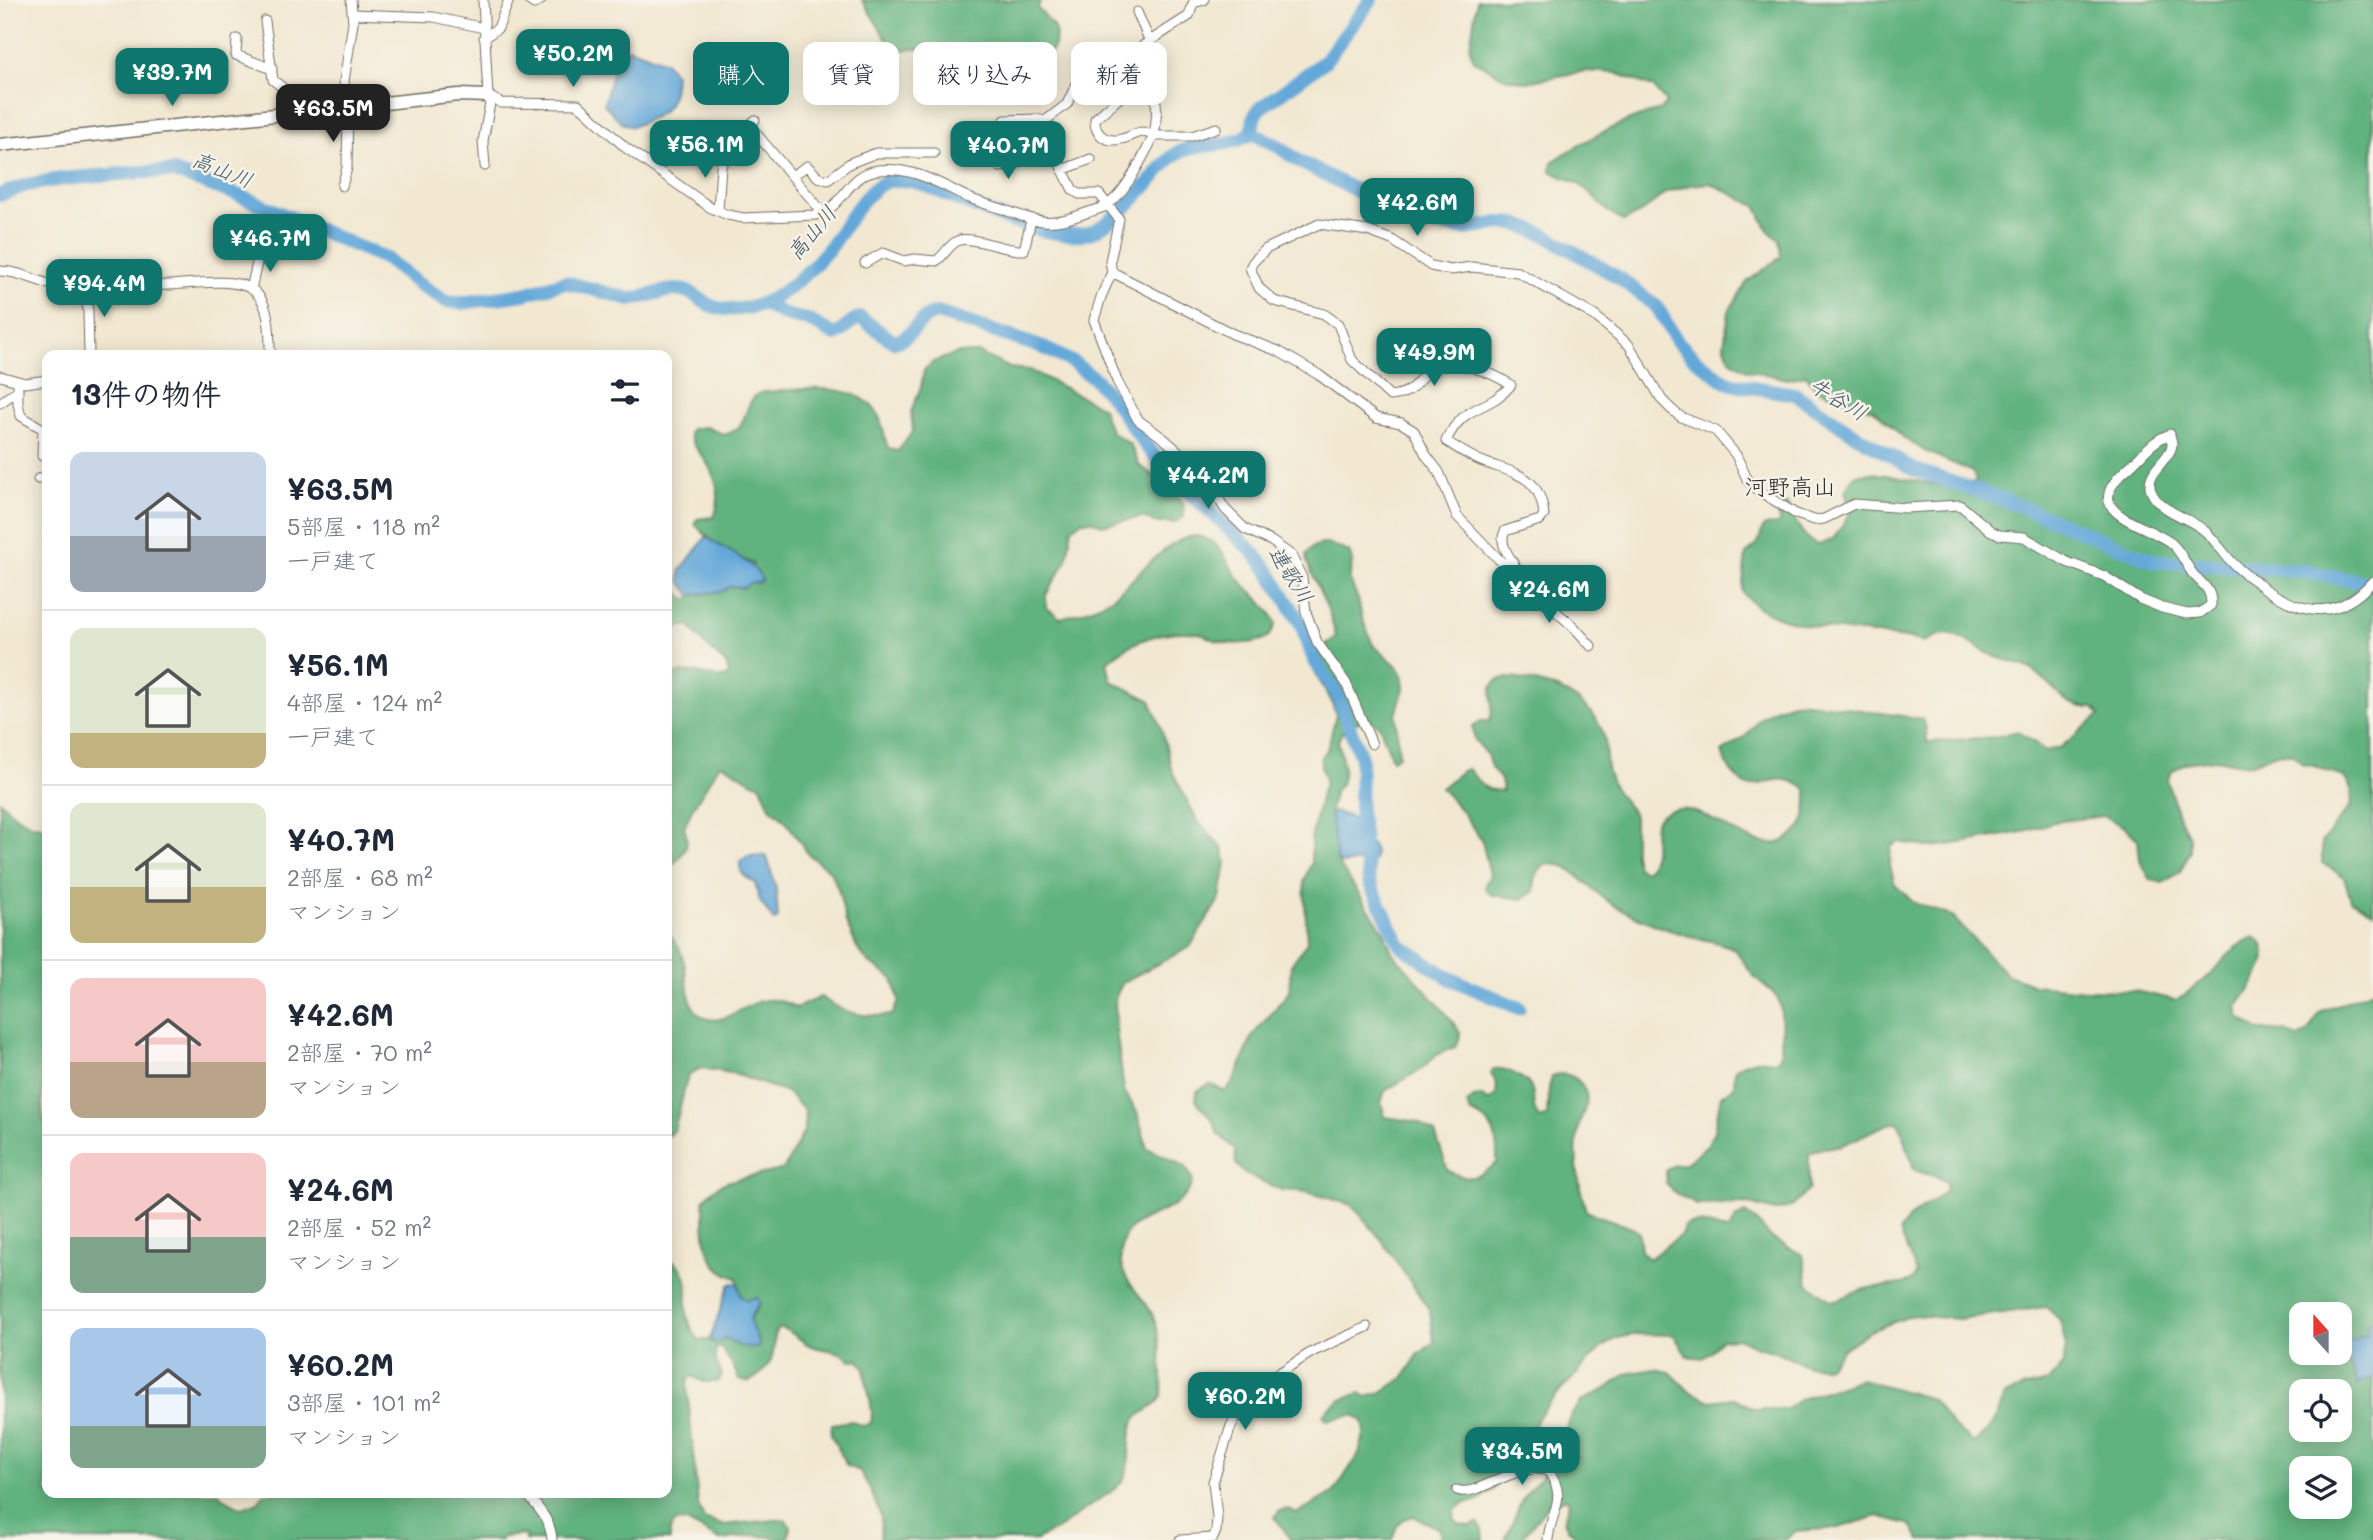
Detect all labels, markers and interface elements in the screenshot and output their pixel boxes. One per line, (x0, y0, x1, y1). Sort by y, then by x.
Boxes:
pin: ¥50.2M (516, 29, 630, 89)
text: ¥50.2M (532, 37, 614, 67)
chip: 購入 (693, 42, 789, 105)
chip: 賃貸 (803, 42, 899, 105)
chip: 絞り込み (913, 42, 1057, 105)
chip: 新着 (1071, 42, 1167, 105)
pin: ¥39.7M (115, 48, 229, 108)
text: ¥39.7M (131, 56, 213, 86)
pin: ¥63.5M (276, 85, 390, 144)
text: ¥63.5M (292, 92, 374, 122)
pin: ¥56.1M (648, 120, 762, 180)
pin: ¥40.7M (951, 122, 1065, 181)
text: ¥56.1M (666, 128, 744, 158)
text: ¥40.7M (967, 129, 1049, 159)
water label: 高山川 (189, 145, 257, 193)
pin: ¥42.6M (1360, 178, 1474, 238)
text: ¥42.6M (1376, 186, 1458, 216)
water label: 高山川 (780, 199, 842, 265)
pin: ¥46.7M (213, 215, 327, 274)
text: ¥46.7M (229, 222, 311, 252)
pin: ¥94.4M (47, 260, 161, 319)
text: ¥94.4M (62, 267, 146, 297)
pin: ¥49.9M (1377, 328, 1491, 388)
text: ¥49.9M (1393, 336, 1475, 366)
water label: 牛谷川 (1805, 370, 1873, 426)
text: 13件の物件 (70, 373, 221, 413)
icon: filters (606, 373, 644, 411)
pin: ¥44.2M (1151, 452, 1265, 511)
text: ¥44.2M (1167, 459, 1249, 489)
text: ¥63.5M (287, 468, 394, 508)
district label: 河野高山 (1744, 471, 1836, 501)
icon: home (126, 480, 210, 564)
text: 5部屋 · 118 m² (287, 511, 440, 541)
water label: 連歌川 (1264, 540, 1320, 608)
text: 一戸建て (287, 545, 379, 575)
pin: ¥24.6M (1492, 566, 1606, 625)
text: ¥24.6M (1508, 573, 1590, 603)
text: ¥56.1M (287, 644, 389, 684)
icon: home (126, 656, 210, 740)
text: 4部屋 · 124 m² (287, 687, 442, 717)
text: 一戸建て (287, 721, 379, 751)
text: ¥40.7M (287, 819, 395, 859)
icon: home (126, 831, 210, 915)
text: 2部屋 · 68 m² (287, 862, 433, 892)
text: マンション (287, 896, 401, 926)
text: ¥42.6M (287, 994, 394, 1034)
icon: home (126, 1006, 210, 1090)
text: 2部屋 · 70 m² (287, 1037, 432, 1067)
text: マンション (287, 1071, 401, 1101)
text: ¥24.6M (287, 1169, 394, 1209)
icon: home (126, 1181, 210, 1265)
text: 2部屋 · 52 m² (287, 1212, 431, 1242)
text: マンション (287, 1246, 401, 1276)
north arrow (2289, 1302, 2352, 1365)
map controls (2289, 1302, 2352, 1519)
text: ¥60.2M (287, 1344, 394, 1384)
icon: home (126, 1356, 210, 1440)
pin: ¥60.2M (1188, 1372, 1302, 1432)
button: locate (2289, 1379, 2352, 1442)
text: ¥60.2M (1204, 1380, 1286, 1410)
text: 3部屋 · 101 m² (287, 1387, 440, 1417)
text: マンション (287, 1421, 401, 1451)
pin: ¥34.5M (1465, 1428, 1579, 1487)
text: ¥34.5M (1481, 1435, 1563, 1465)
button: layers (2289, 1456, 2352, 1519)

